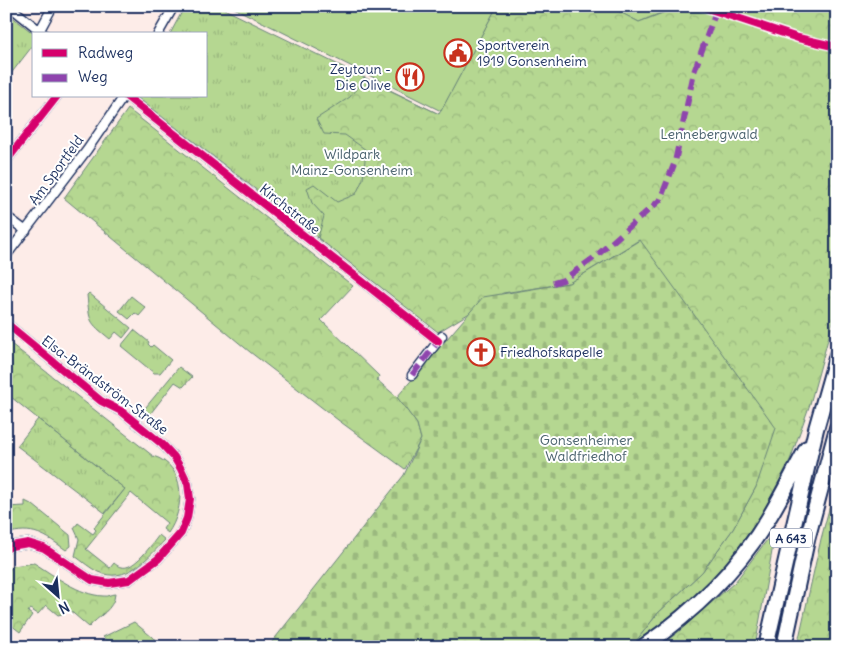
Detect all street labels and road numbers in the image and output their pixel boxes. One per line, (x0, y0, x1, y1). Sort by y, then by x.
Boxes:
street label: Am Sportfeld (25, 132, 87, 208)
street label: Kirchstraße (256, 180, 324, 238)
street label: Elsa-Brändström-Straße (38, 332, 172, 438)
road number: A 643 (770, 528, 812, 548)

